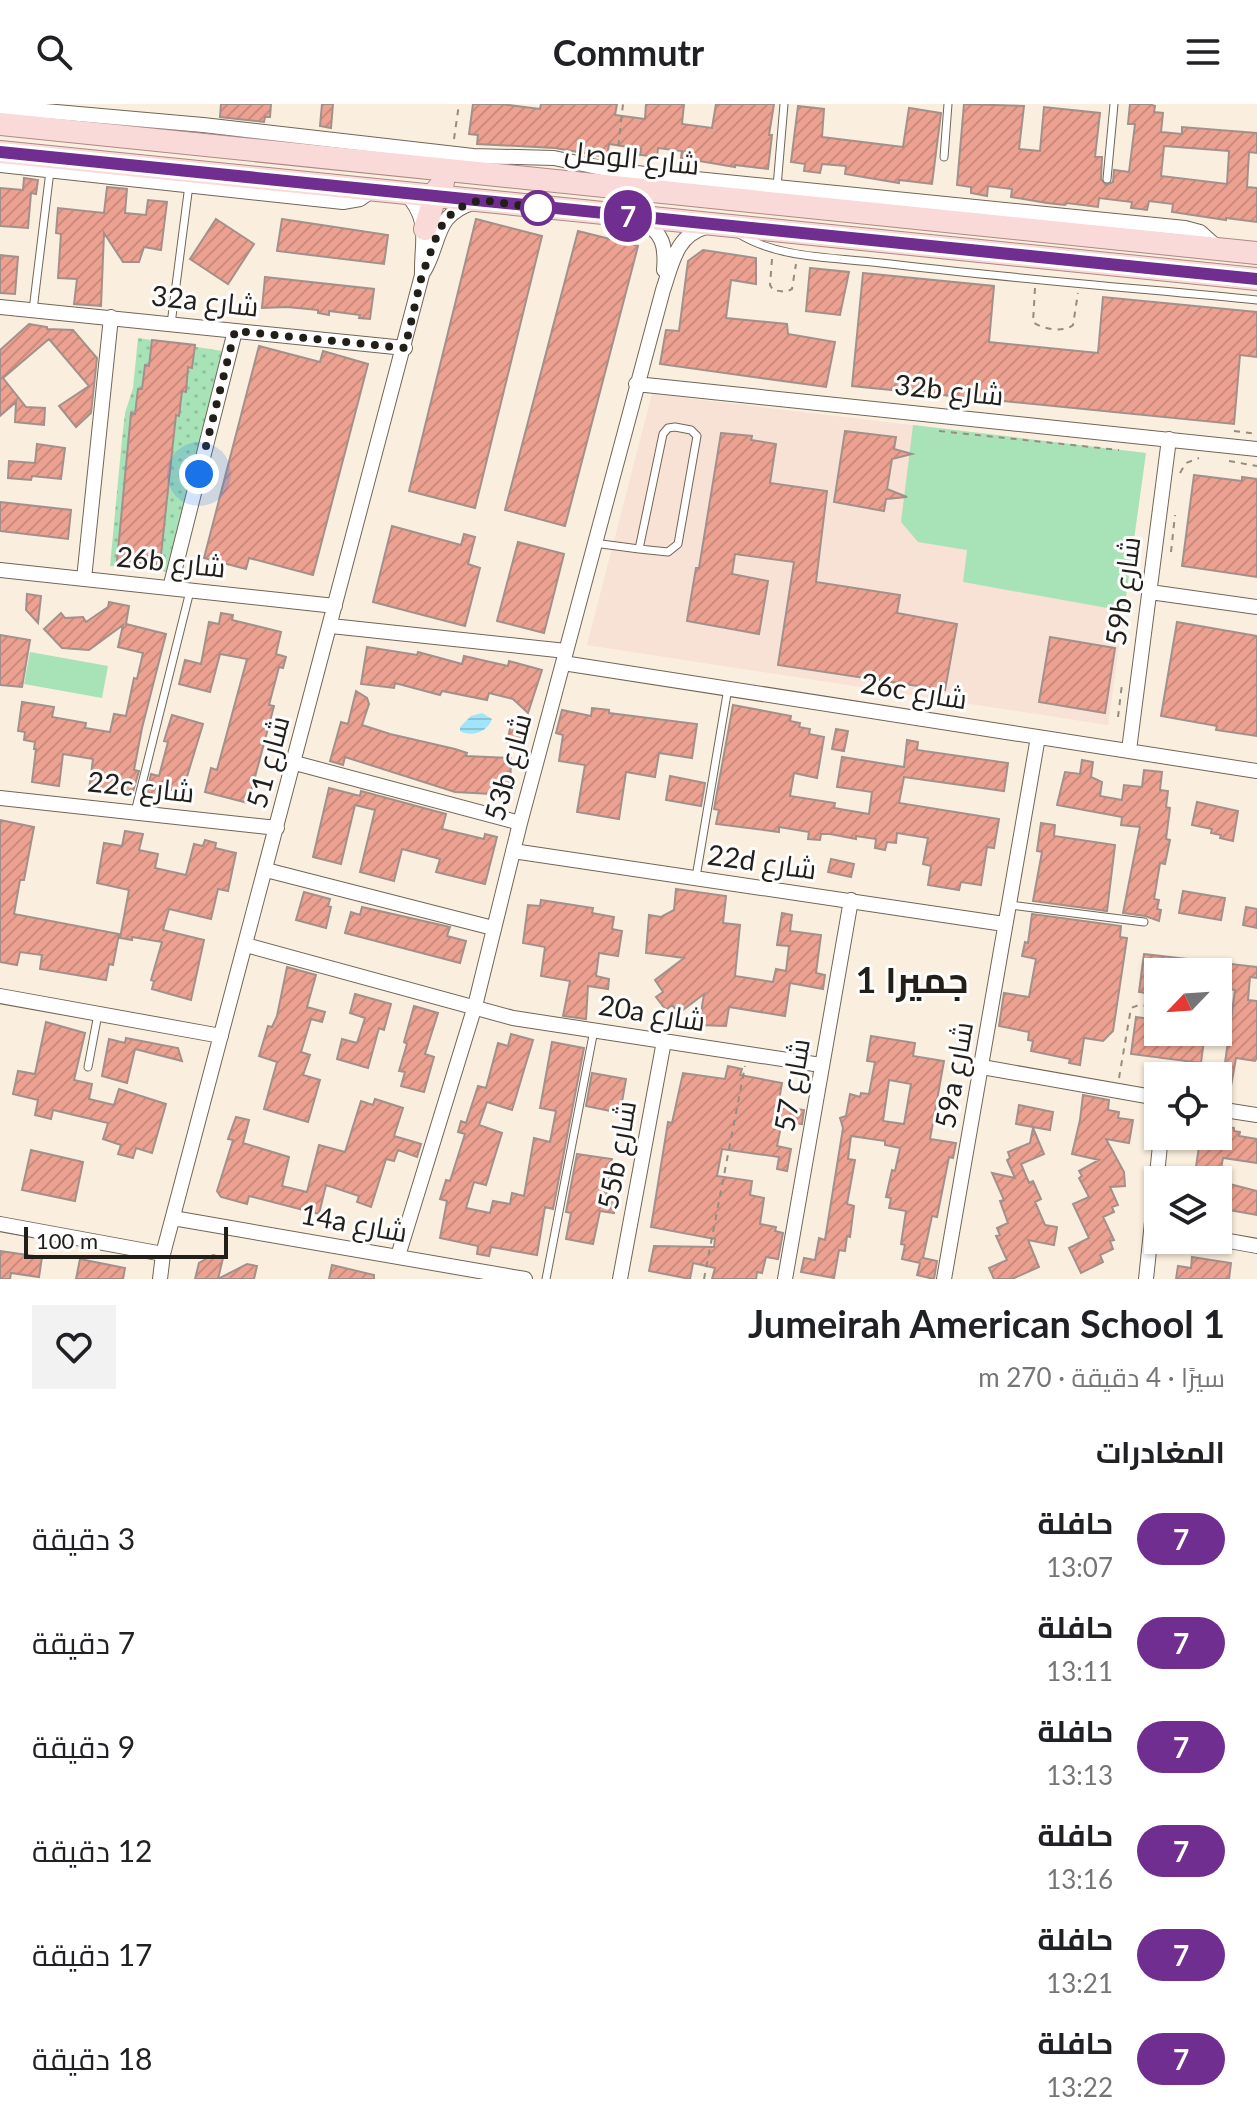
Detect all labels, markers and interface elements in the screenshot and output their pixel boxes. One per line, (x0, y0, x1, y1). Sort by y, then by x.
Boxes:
icon: search (32, 30, 76, 74)
text: Commutr (553, 30, 704, 74)
icon: menu (1181, 30, 1225, 74)
street label: شارع الوصل (563, 133, 701, 184)
line badge: 7 (602, 190, 654, 242)
unlabelled marker (521, 191, 555, 225)
text: 7 (620, 199, 636, 233)
street label: 32a شارع (149, 277, 261, 326)
street label: 32b شارع (893, 366, 1005, 415)
your location (179, 454, 219, 494)
street label: 59b شارع (1098, 534, 1149, 648)
street label: 26b شارع (115, 538, 227, 587)
street label: 26c شارع (858, 665, 970, 718)
street label: 53b شارع (476, 709, 541, 825)
street label: شارع 51 (238, 712, 299, 812)
street label: 22c شارع (86, 763, 196, 812)
street label: 22d شارع (705, 837, 819, 888)
district label: جميرا 1 (856, 957, 968, 1002)
north arrow (1144, 958, 1232, 1046)
map controls (1144, 958, 1232, 1254)
street label: 20a شارع (596, 987, 708, 1040)
street label: 59a شارع (927, 1019, 982, 1131)
street label: شارع 57 (766, 1036, 819, 1135)
button: locate (1144, 1062, 1232, 1150)
street label: 55b شارع (590, 1098, 645, 1212)
button: layers (1144, 1166, 1232, 1254)
street label: 14a شارع (298, 1196, 410, 1251)
scale bar (24, 1223, 228, 1259)
text: 100 m (36, 1227, 98, 1254)
text: Jumeirah American School 1 (748, 1300, 1225, 1346)
button: heart (32, 1305, 116, 1389)
text: سيرًا · 4 دقيقة · 270 m (978, 1361, 1225, 1393)
text: المغادرات (1096, 1433, 1225, 1469)
text: حافلة (1038, 1504, 1113, 1540)
text: 3 دقيقة (32, 1520, 135, 1556)
text: 7 (1173, 1522, 1189, 1556)
text: 13:07 (1046, 1551, 1113, 1583)
text: حافلة (1038, 1608, 1113, 1644)
text: 7 دقيقة (32, 1624, 135, 1660)
text: 7 (1173, 1626, 1189, 1660)
text: 13:11 (1046, 1655, 1113, 1687)
text: حافلة (1038, 1712, 1113, 1748)
text: 9 دقيقة (32, 1728, 135, 1764)
text: 7 (1173, 1730, 1189, 1764)
text: 13:13 (1046, 1759, 1113, 1791)
text: حافلة (1038, 1816, 1113, 1852)
text: 12 دقيقة (32, 1832, 153, 1868)
text: 7 (1173, 1834, 1189, 1868)
text: 13:16 (1046, 1863, 1113, 1895)
text: حافلة (1038, 1920, 1113, 1956)
text: 17 دقيقة (32, 1936, 153, 1972)
text: 7 (1173, 1938, 1189, 1972)
text: 13:21 (1046, 1967, 1113, 1999)
text: حافلة (1038, 2024, 1113, 2060)
text: 18 دقيقة (32, 2040, 153, 2076)
text: 7 (1173, 2042, 1189, 2076)
text: 13:22 (1046, 2071, 1113, 2103)

